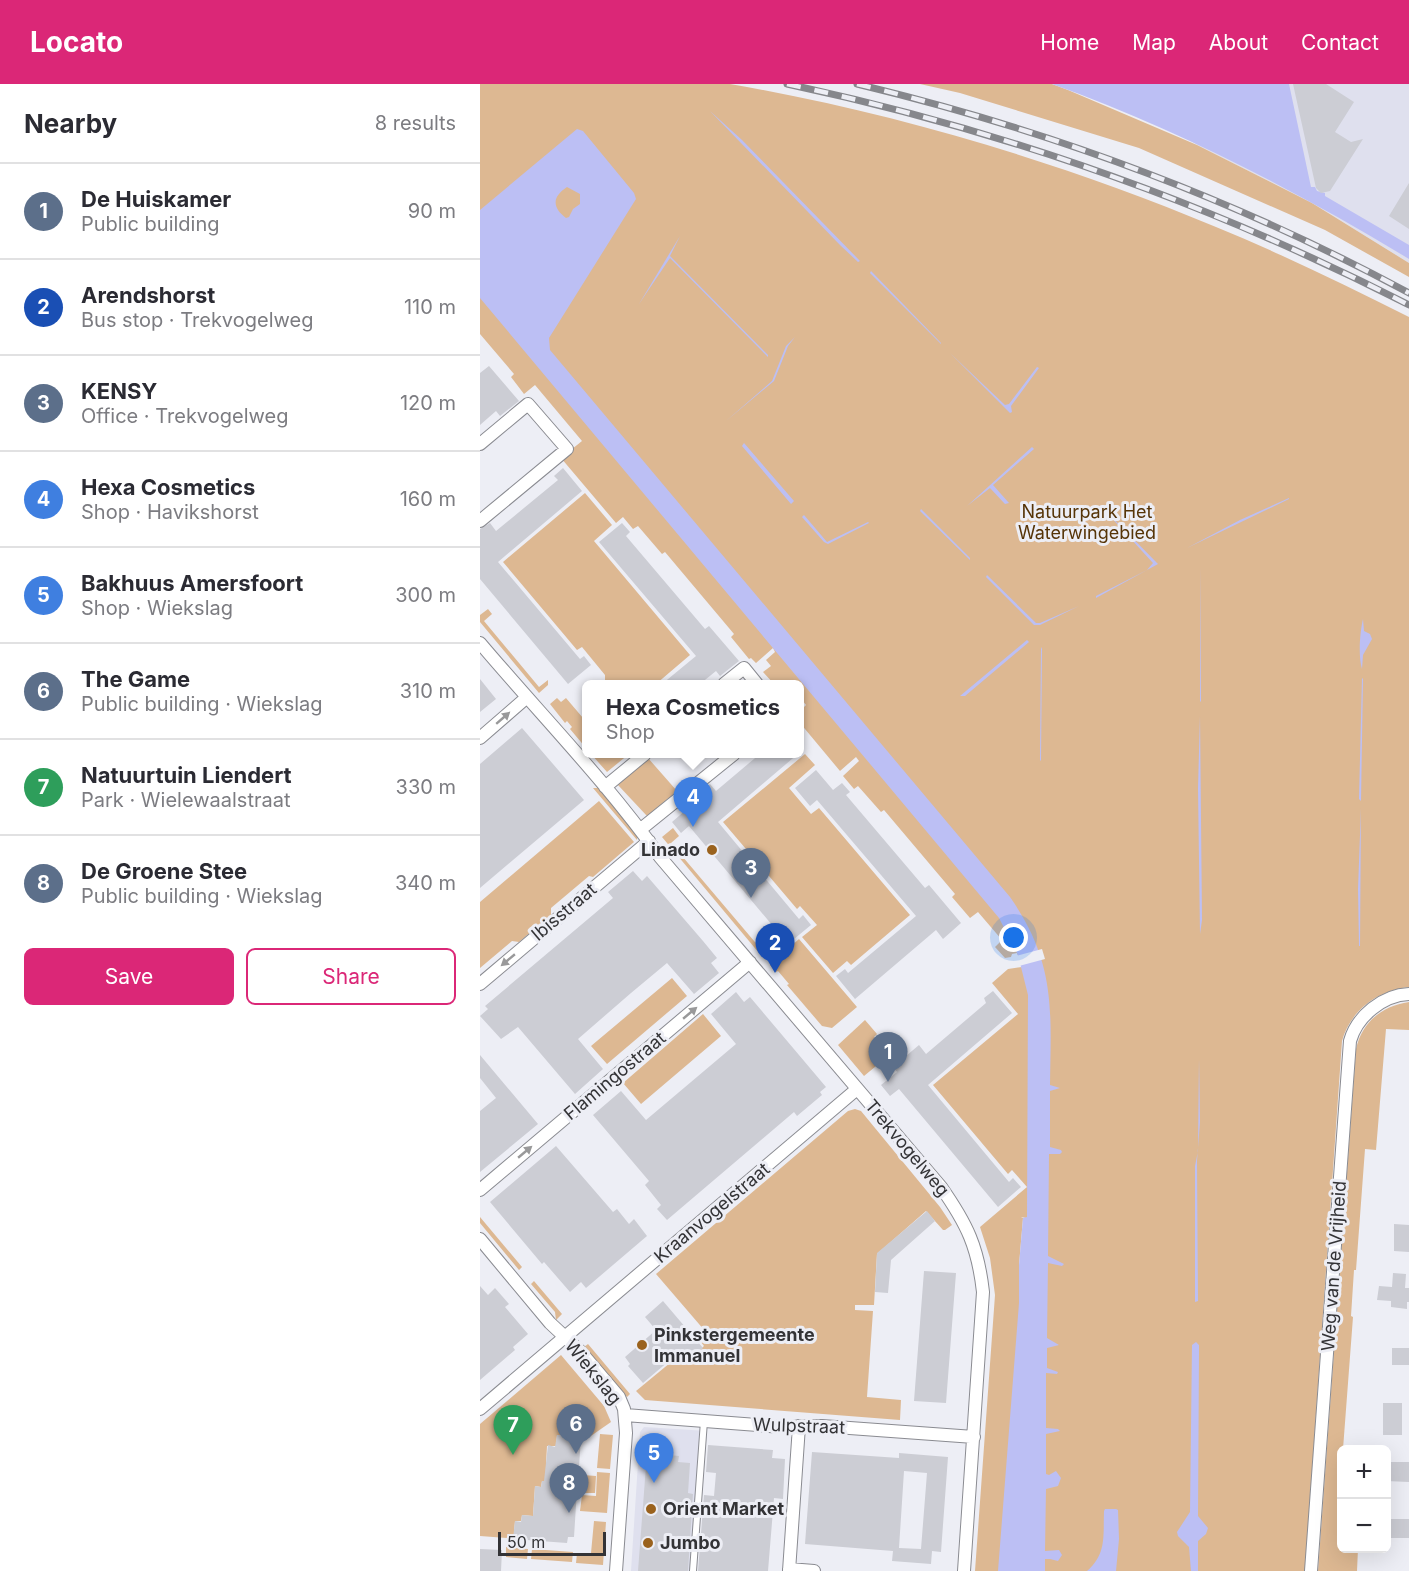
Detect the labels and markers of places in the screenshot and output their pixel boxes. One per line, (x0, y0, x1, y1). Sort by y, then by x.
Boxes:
pin: 4 (674, 778, 712, 827)
place label: Linado (641, 839, 700, 860)
marker: Linado (705, 843, 719, 857)
pin: 3 (732, 848, 770, 898)
pin: 2 (756, 924, 794, 973)
pin: 1 (868, 1032, 908, 1082)
place label: Pinkstergemeente Immanuel (654, 1324, 815, 1366)
marker: Pinkstergemeente Immanuel (635, 1338, 649, 1352)
pin: 6 (556, 1404, 596, 1454)
pin: 7 (494, 1406, 532, 1455)
pin: 5 (634, 1434, 674, 1483)
pin: 8 (550, 1464, 589, 1513)
place label: Orient Market (663, 1498, 785, 1519)
marker: Orient Market (644, 1502, 658, 1516)
place label: Jumbo (660, 1532, 721, 1553)
marker: Jumbo (641, 1536, 655, 1550)

